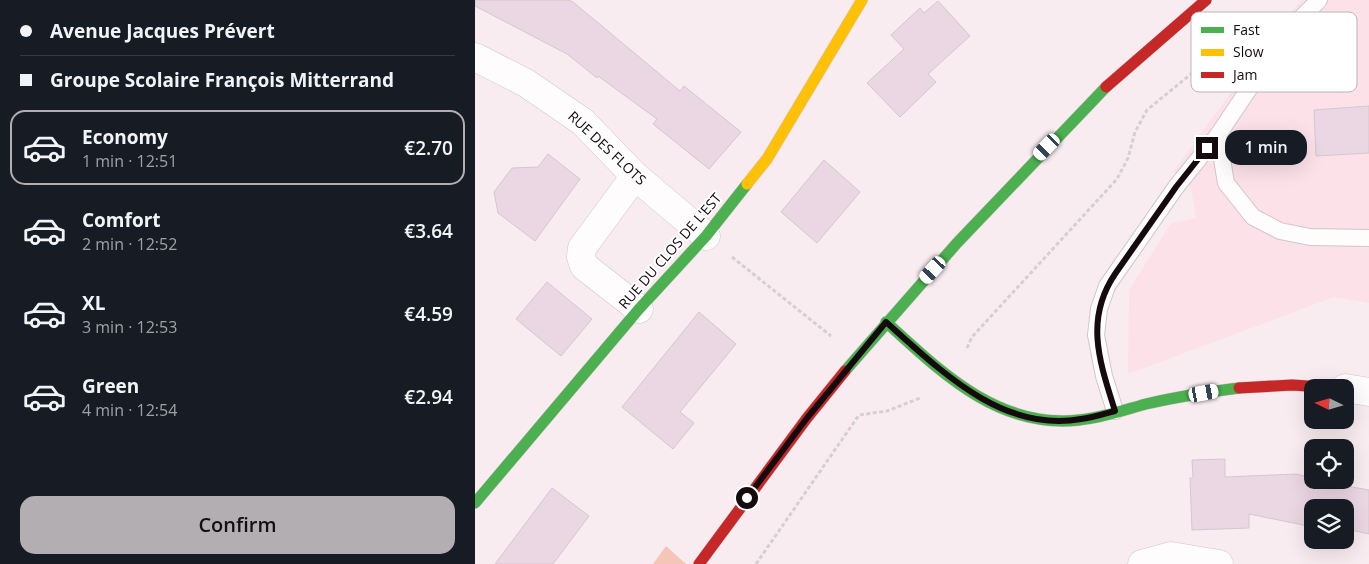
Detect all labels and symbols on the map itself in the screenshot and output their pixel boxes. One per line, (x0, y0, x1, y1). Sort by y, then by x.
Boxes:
legend (1191, 12, 1357, 92)
text: Fast (1233, 20, 1260, 39)
text: Slow (1233, 42, 1264, 61)
text: Jam (1231, 65, 1258, 84)
street label: RUE DES FLOTS (564, 106, 651, 189)
callout: 1 min (1225, 130, 1307, 166)
car (1031, 131, 1062, 163)
route end (1196, 137, 1218, 159)
street label: RUE DU CLOS DE L'EST (614, 188, 725, 313)
car (917, 254, 948, 286)
north arrow (1304, 379, 1354, 429)
car (1187, 383, 1220, 403)
route start (736, 487, 758, 509)

